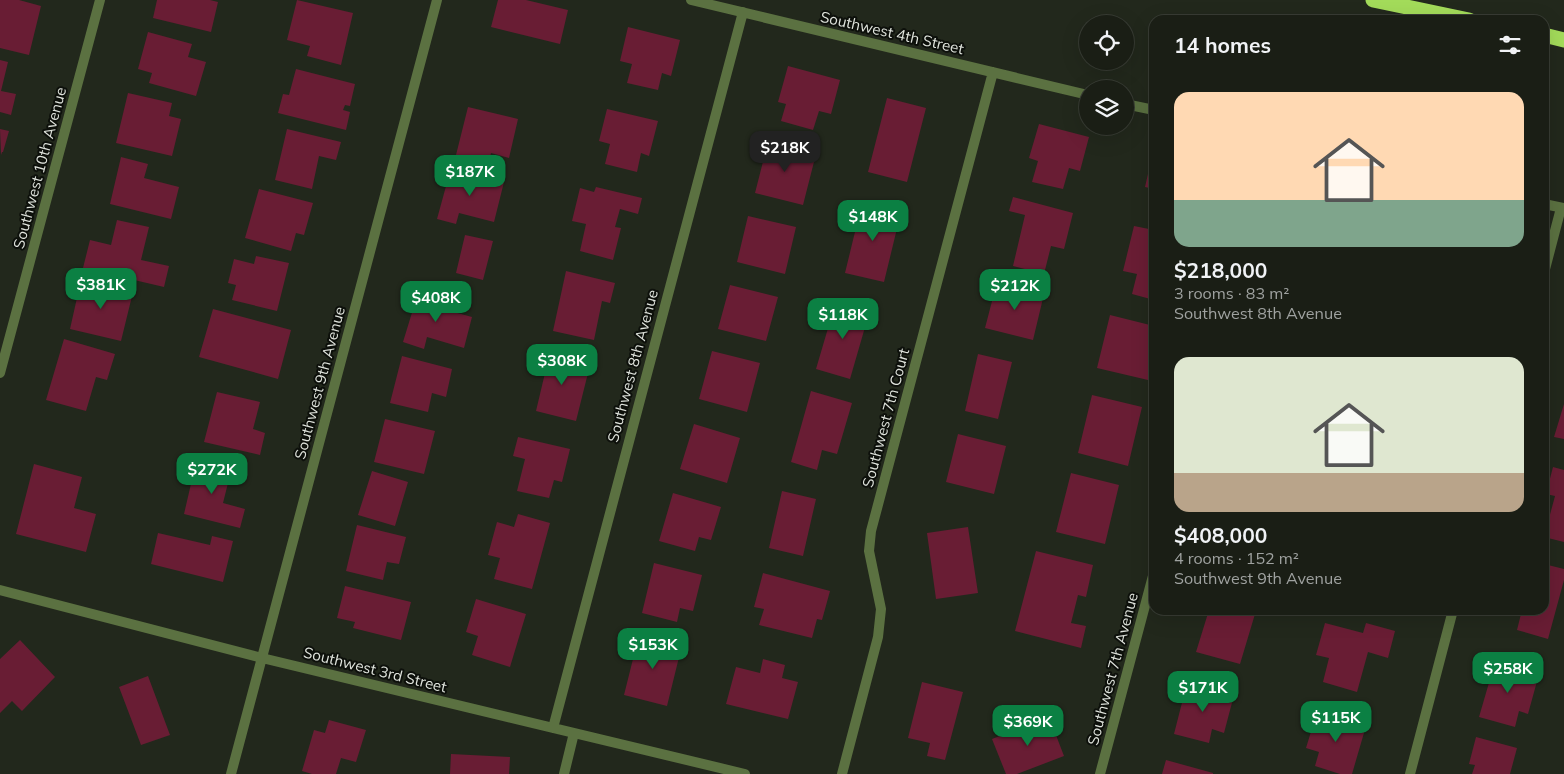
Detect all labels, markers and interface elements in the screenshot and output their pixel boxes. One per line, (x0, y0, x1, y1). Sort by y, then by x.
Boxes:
street label: Southwest 4th Street (819, 7, 966, 58)
map controls (1079, 15, 1134, 135)
button: locate (1079, 15, 1134, 70)
icon: filters (1496, 31, 1524, 59)
text: 14 homes (1174, 32, 1271, 58)
button: layers (1079, 80, 1134, 135)
street label: Southwest 10th Avenue (9, 85, 70, 251)
icon: home (1304, 125, 1394, 215)
pin: $218K (750, 130, 820, 173)
text: $218K (760, 137, 810, 157)
pin: $187K (435, 154, 505, 197)
text: $187K (445, 161, 495, 181)
pin: $148K (838, 200, 908, 242)
text: $148K (848, 206, 898, 226)
text: $218,000 (1174, 257, 1267, 283)
pin: $381K (66, 268, 136, 310)
pin: $212K (980, 268, 1050, 311)
text: $381K (76, 274, 126, 294)
text: $212K (990, 275, 1040, 295)
pin: $408K (401, 280, 471, 323)
text: 3 rooms · 83 m² (1174, 283, 1289, 303)
text: $408K (411, 287, 461, 307)
street label: Southwest 8th Avenue (603, 287, 662, 444)
pin: $118K (808, 298, 878, 340)
text: Southwest 8th Avenue (1174, 303, 1342, 323)
street label: Southwest 9th Avenue (290, 304, 349, 461)
text: $118K (818, 304, 868, 324)
pin: $308K (527, 344, 597, 386)
street label: Southwest 7th Court (858, 346, 913, 489)
text: $308K (537, 350, 587, 370)
icon: home (1304, 390, 1394, 480)
pin: $272K (177, 452, 247, 495)
text: $272K (187, 459, 237, 479)
text: $408,000 (1174, 522, 1267, 548)
text: 4 rooms · 152 m² (1174, 548, 1299, 568)
text: Southwest 9th Avenue (1174, 568, 1342, 588)
street label: Southwest 7th Avenue (1083, 590, 1142, 747)
pin: $153K (618, 628, 688, 670)
text: $153K (628, 634, 678, 654)
street label: Southwest 3rd Street (302, 643, 449, 697)
pin: $258K (1473, 652, 1543, 694)
text: $258K (1483, 658, 1533, 678)
pin: $171K (1168, 670, 1238, 713)
text: $171K (1178, 677, 1228, 697)
pin: $115K (1301, 700, 1371, 743)
pin: $369K (993, 704, 1063, 747)
text: $115K (1311, 707, 1361, 727)
text: $369K (1003, 711, 1053, 731)

